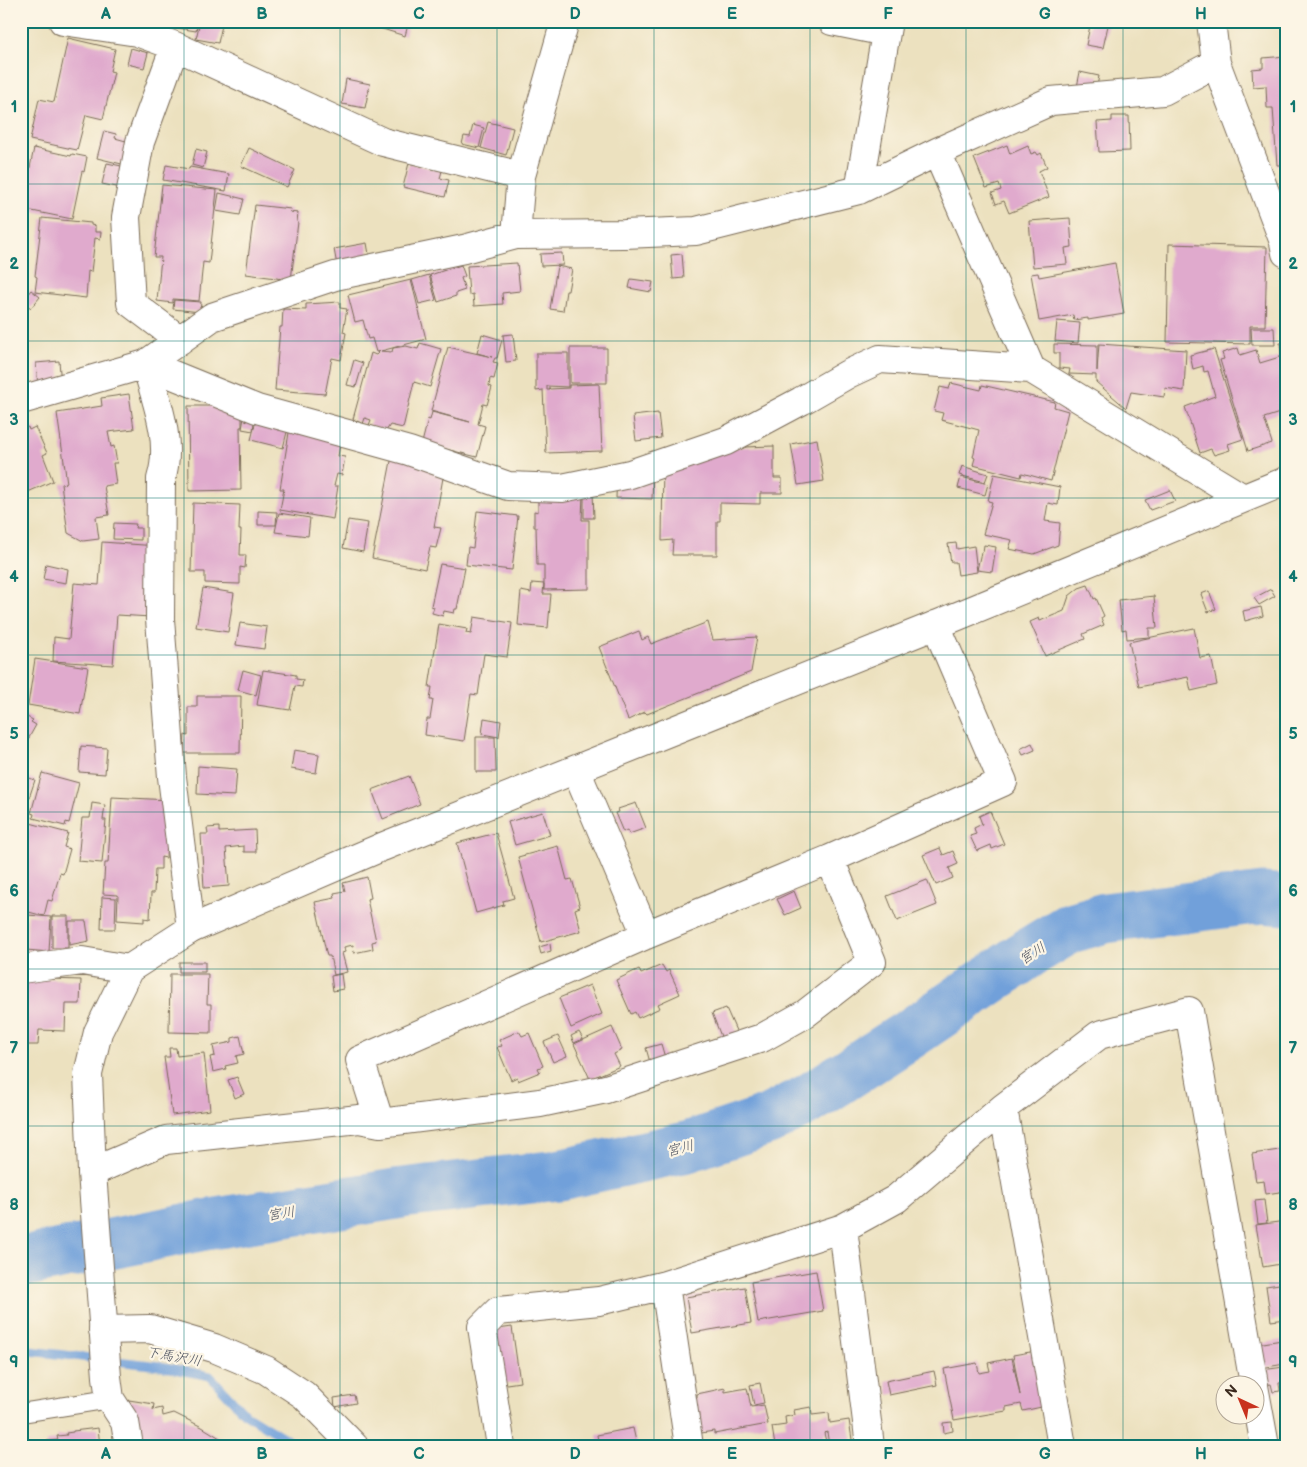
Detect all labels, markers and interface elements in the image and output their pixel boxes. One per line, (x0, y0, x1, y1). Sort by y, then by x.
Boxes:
text: A (100, 5, 111, 24)
text: B (256, 5, 268, 24)
text: C (413, 5, 425, 24)
text: D (569, 5, 581, 24)
text: E (727, 5, 737, 24)
text: F (883, 5, 893, 24)
text: G (1039, 5, 1051, 24)
text: H (1195, 5, 1207, 24)
text: 1 (11, 98, 17, 117)
text: 1 (1290, 98, 1296, 117)
text: 2 (9, 255, 19, 274)
text: 2 (1288, 255, 1298, 274)
text: 3 (9, 411, 19, 430)
text: 3 (1288, 411, 1298, 430)
text: 4 (9, 568, 19, 587)
text: 4 (1288, 568, 1298, 587)
text: 5 (9, 725, 19, 744)
text: 5 (1288, 725, 1298, 744)
text: 6 (9, 882, 19, 901)
text: 6 (1288, 882, 1298, 901)
water label: 宮川 (1016, 939, 1049, 968)
text: 7 (10, 1039, 19, 1058)
text: 7 (1289, 1039, 1298, 1058)
water label: 宮川 (664, 1137, 696, 1160)
text: 8 (9, 1196, 19, 1215)
text: 8 (1288, 1196, 1298, 1215)
water label: 宮川 (266, 1203, 296, 1224)
water label: 下馬沢川 (145, 1343, 203, 1370)
text: 9 (9, 1353, 19, 1372)
text: 9 (1288, 1353, 1298, 1372)
north arrow (1214, 1374, 1264, 1424)
text: N (1222, 1381, 1241, 1401)
text: A (100, 1445, 111, 1464)
text: B (256, 1445, 268, 1464)
text: C (413, 1445, 425, 1464)
text: D (569, 1445, 581, 1464)
text: E (727, 1445, 737, 1464)
text: F (883, 1445, 893, 1464)
text: G (1039, 1445, 1051, 1464)
text: H (1195, 1445, 1207, 1464)

